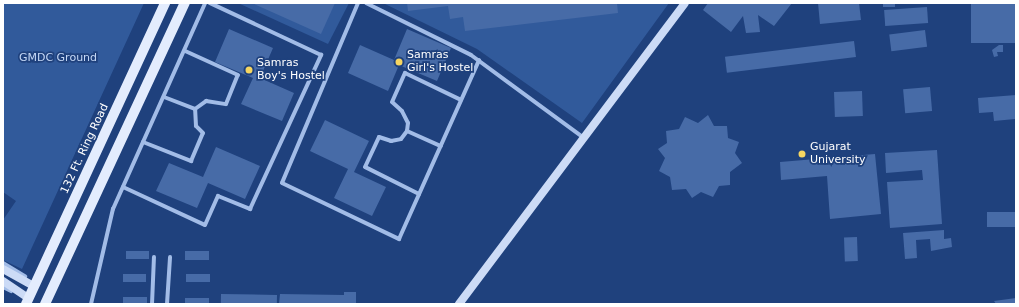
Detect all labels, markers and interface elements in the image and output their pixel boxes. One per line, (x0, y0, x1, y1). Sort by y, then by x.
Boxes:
place label: Samras Girl's Hostel (407, 49, 473, 75)
park label: GMDC Ground (19, 51, 97, 65)
place label: Samras Boy's Hostel (257, 57, 325, 83)
marker: Samras Girl's Hostel (394, 57, 404, 67)
marker: Samras Boy's Hostel (244, 65, 254, 75)
street label: 132 Ft. Ring Road (58, 102, 112, 196)
place label: Gujarat University (810, 141, 865, 167)
marker: Gujarat University (797, 149, 807, 159)

